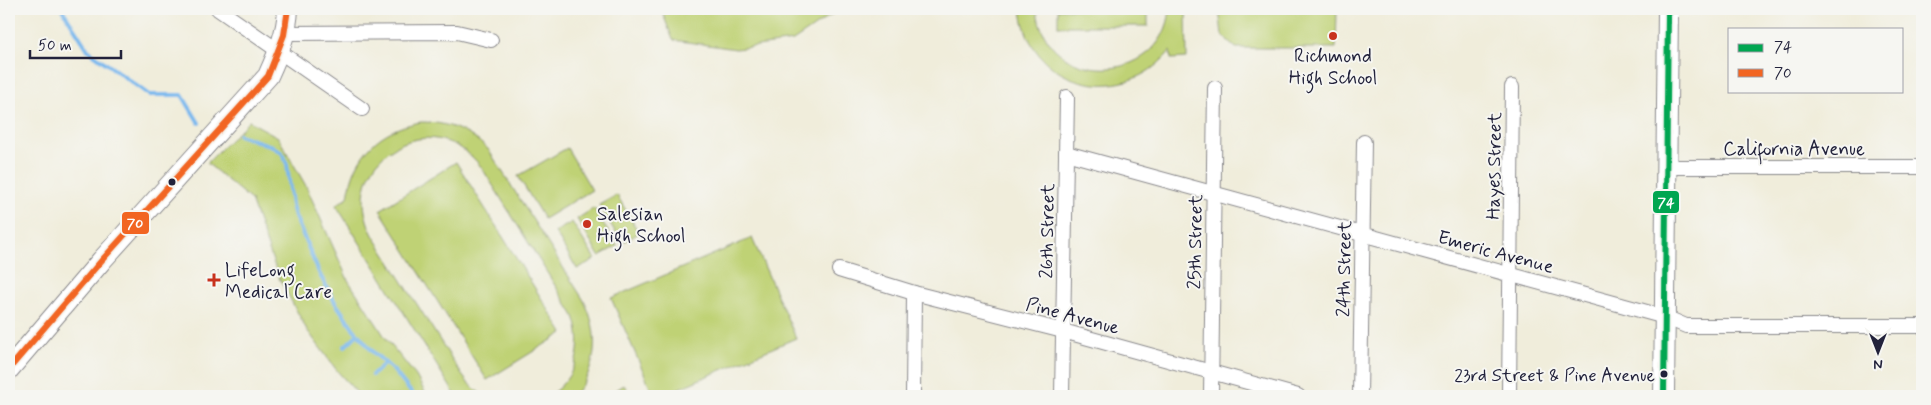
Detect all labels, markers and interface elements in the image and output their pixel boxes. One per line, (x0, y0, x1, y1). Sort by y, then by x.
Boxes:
scale bar (30, 28, 121, 60)
legend (1728, 28, 1904, 92)
marker: Richmond High School (1327, 30, 1339, 42)
text: 50 m (38, 36, 72, 56)
text: 74 (1774, 38, 1792, 58)
place label: Richmond High School (1289, 44, 1377, 94)
text: 70 (1774, 64, 1792, 84)
street label: Hayes Street (1481, 112, 1508, 220)
street label: California Avenue (1723, 137, 1865, 165)
unlabelled marker (167, 177, 177, 187)
street label: 26th Street (1034, 183, 1061, 279)
line badge: 74 (1652, 190, 1680, 214)
street label: 25th Street (1182, 194, 1209, 290)
text: 74 (1658, 194, 1675, 212)
place label: Salesian High School (597, 202, 686, 252)
line badge: 70 (121, 211, 150, 235)
text: 70 (127, 215, 143, 233)
marker: Salesian High School (581, 218, 593, 230)
street label: 24th Street (1331, 221, 1358, 317)
street label: Emeric Avenue (1435, 225, 1556, 280)
place label: LifeLong Medical Care (225, 258, 332, 305)
marker: LifeLong Medical Care (207, 273, 221, 287)
street label: Pine Avenue (1023, 292, 1122, 341)
north arrow (1854, 328, 1904, 378)
text: N (1873, 355, 1883, 373)
place label: 23rd Street & Pine Avenue (1454, 364, 1655, 388)
marker: 23rd Street & Pine Avenue (1659, 369, 1669, 379)

